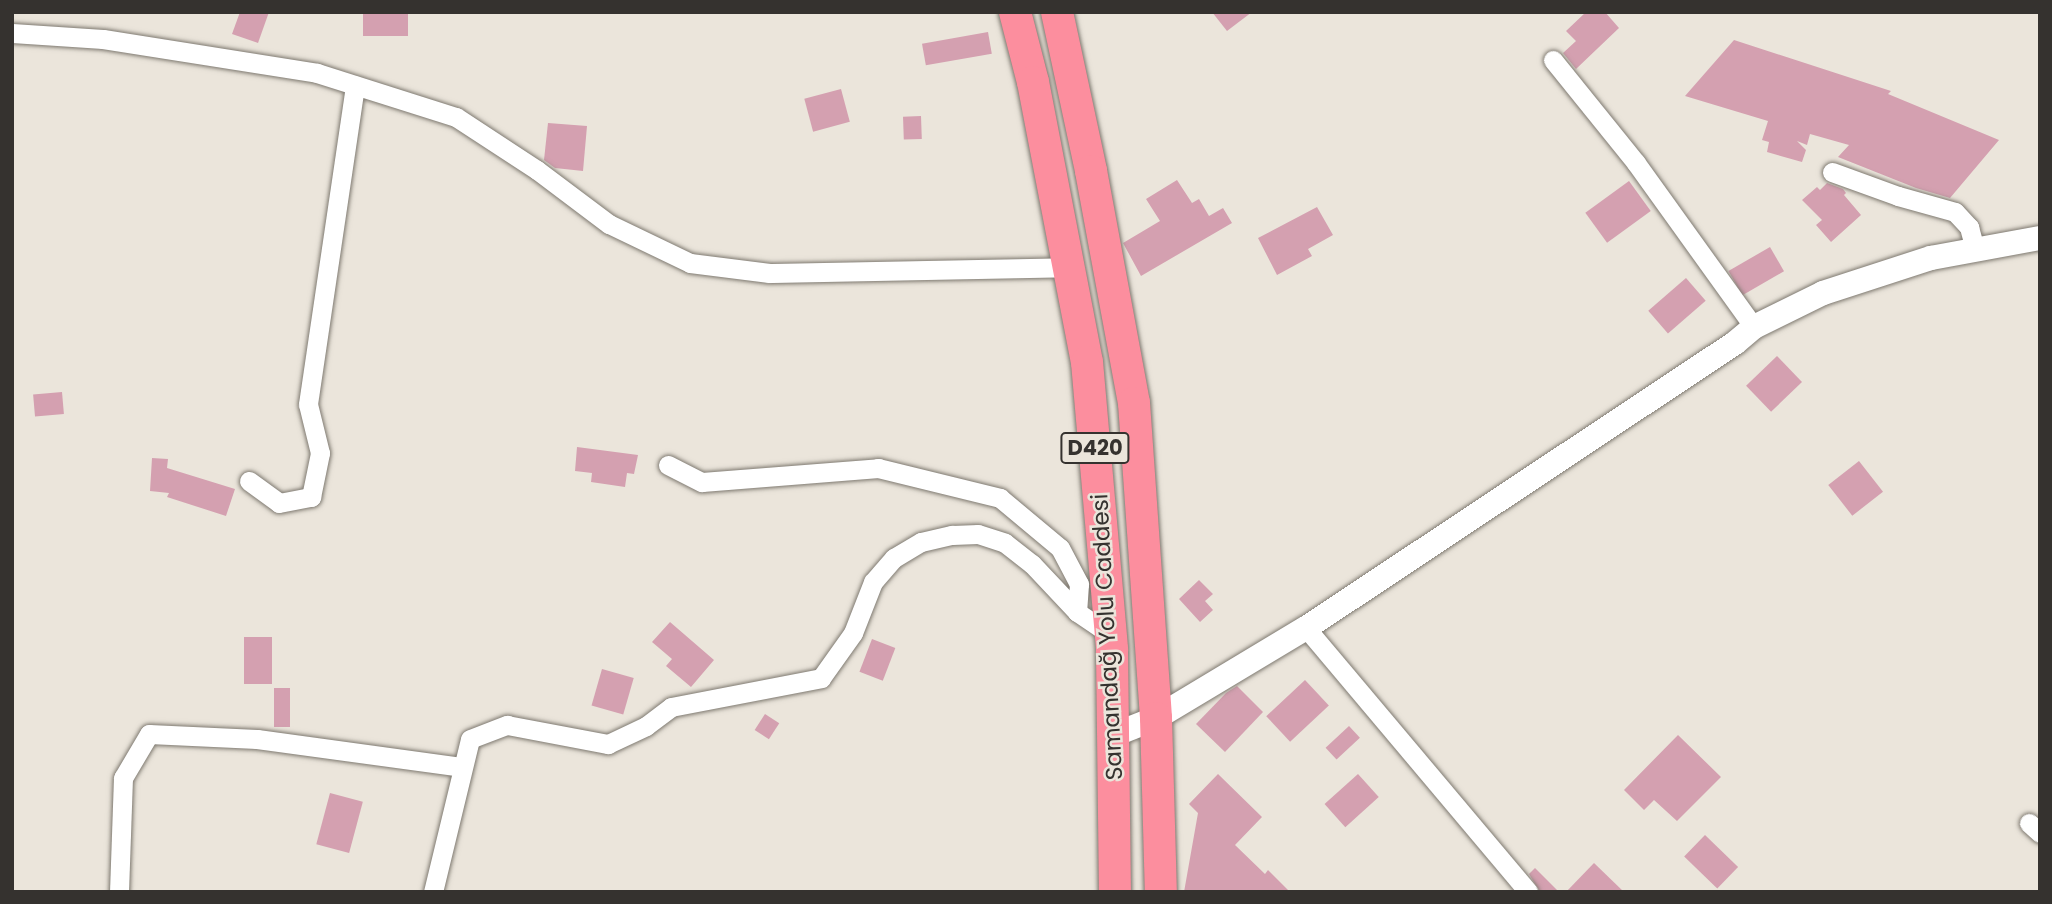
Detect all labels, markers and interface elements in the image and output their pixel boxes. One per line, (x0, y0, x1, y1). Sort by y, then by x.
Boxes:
road number: D420 (1060, 430, 1130, 466)
street label: Samandağ Yolu Caddesi (1086, 493, 1128, 781)

